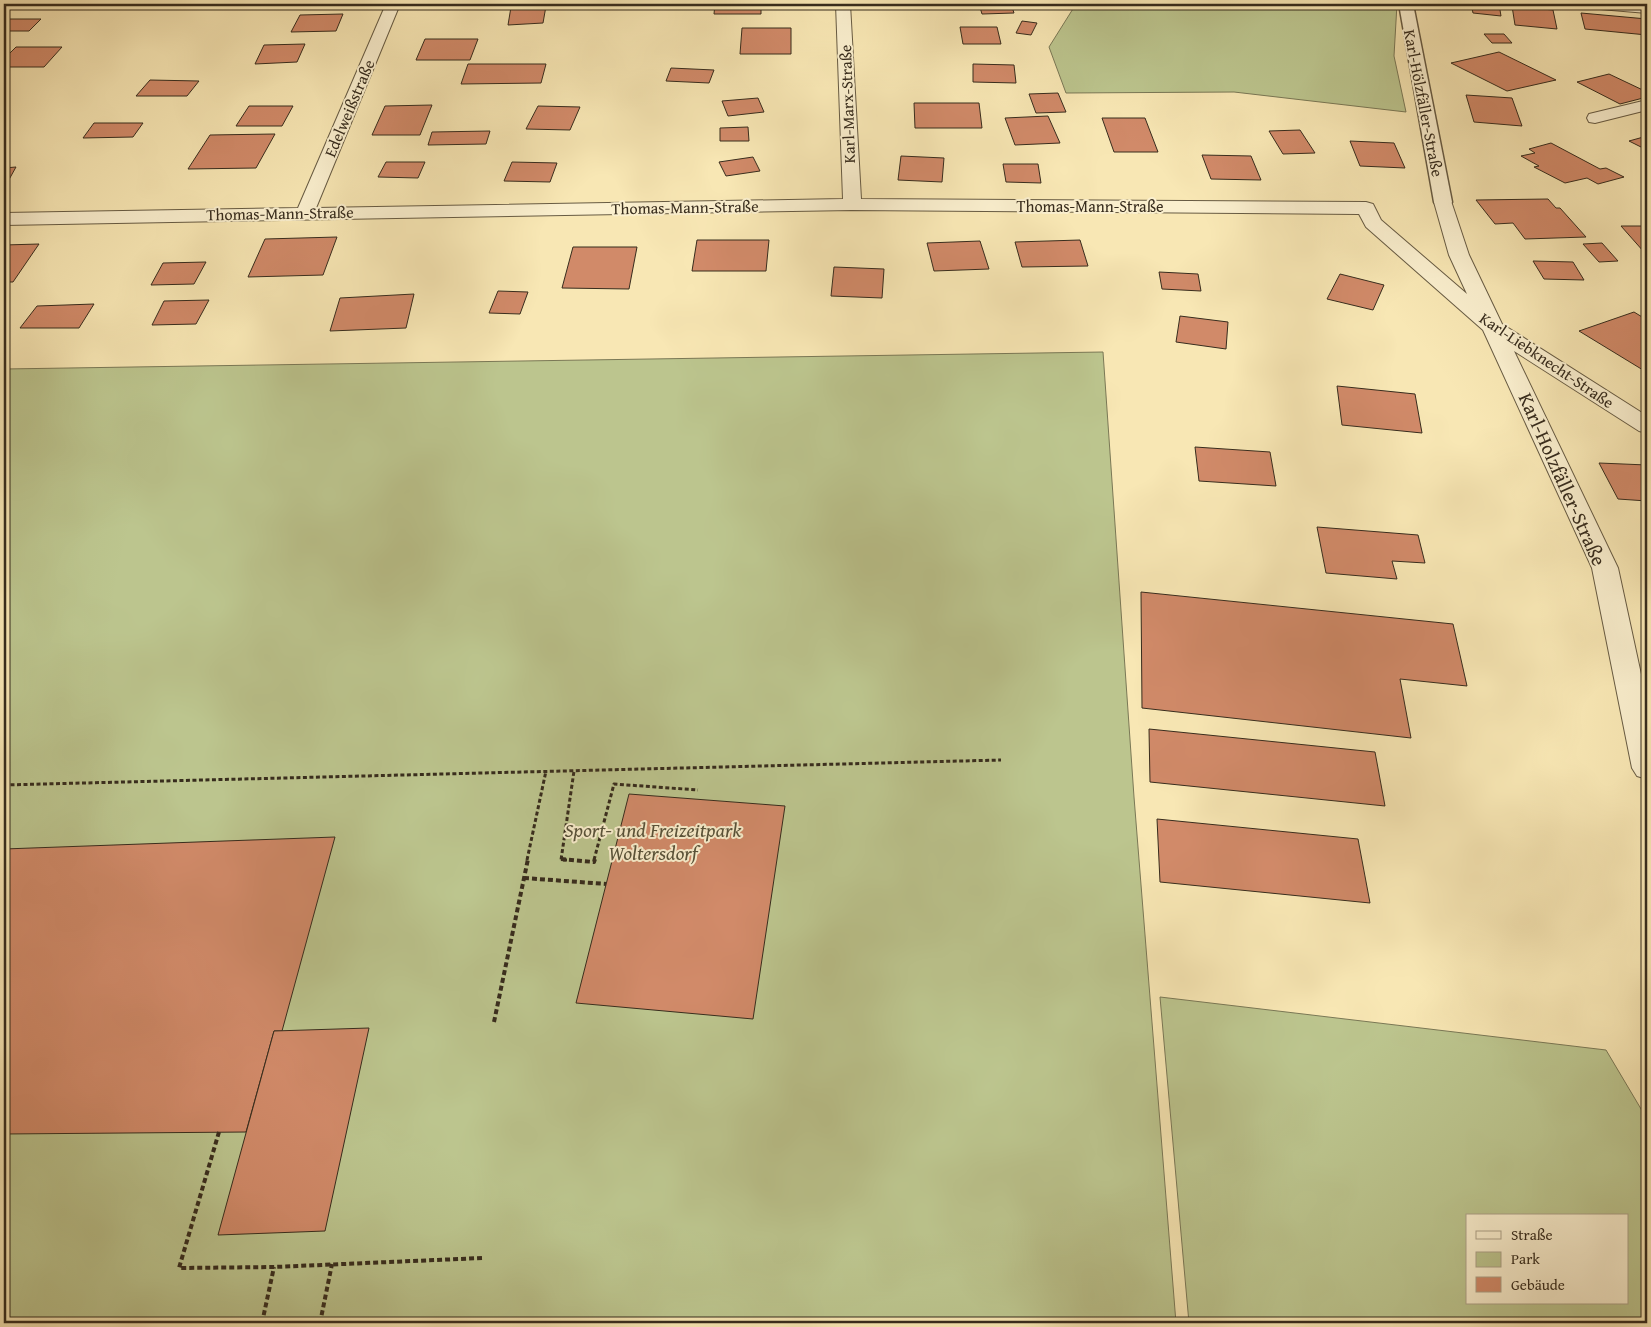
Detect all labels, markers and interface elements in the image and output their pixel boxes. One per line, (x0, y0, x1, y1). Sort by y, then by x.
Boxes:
street label: Karl-Hölzfäller-Straße (1398, 27, 1450, 179)
street label: Karl-Marx-Straße (833, 44, 861, 164)
street label: Edelweißstraße (318, 55, 380, 161)
street label: Thomas-Mann-Straße (611, 194, 759, 220)
street label: Thomas-Mann-Straße (1016, 194, 1164, 218)
street label: Thomas-Mann-Straße (206, 200, 354, 226)
street label: Karl-Liebknecht-Straße (1475, 306, 1619, 414)
street label: Karl-Holzfäller-Straße (1512, 388, 1614, 570)
park label: Sport- und Freizeitpark Woltersdorf (565, 815, 742, 867)
legend (1466, 1214, 1628, 1304)
text: Straße (1511, 1224, 1553, 1245)
text: Park (1511, 1248, 1540, 1269)
text: Gebäude (1511, 1274, 1565, 1295)

